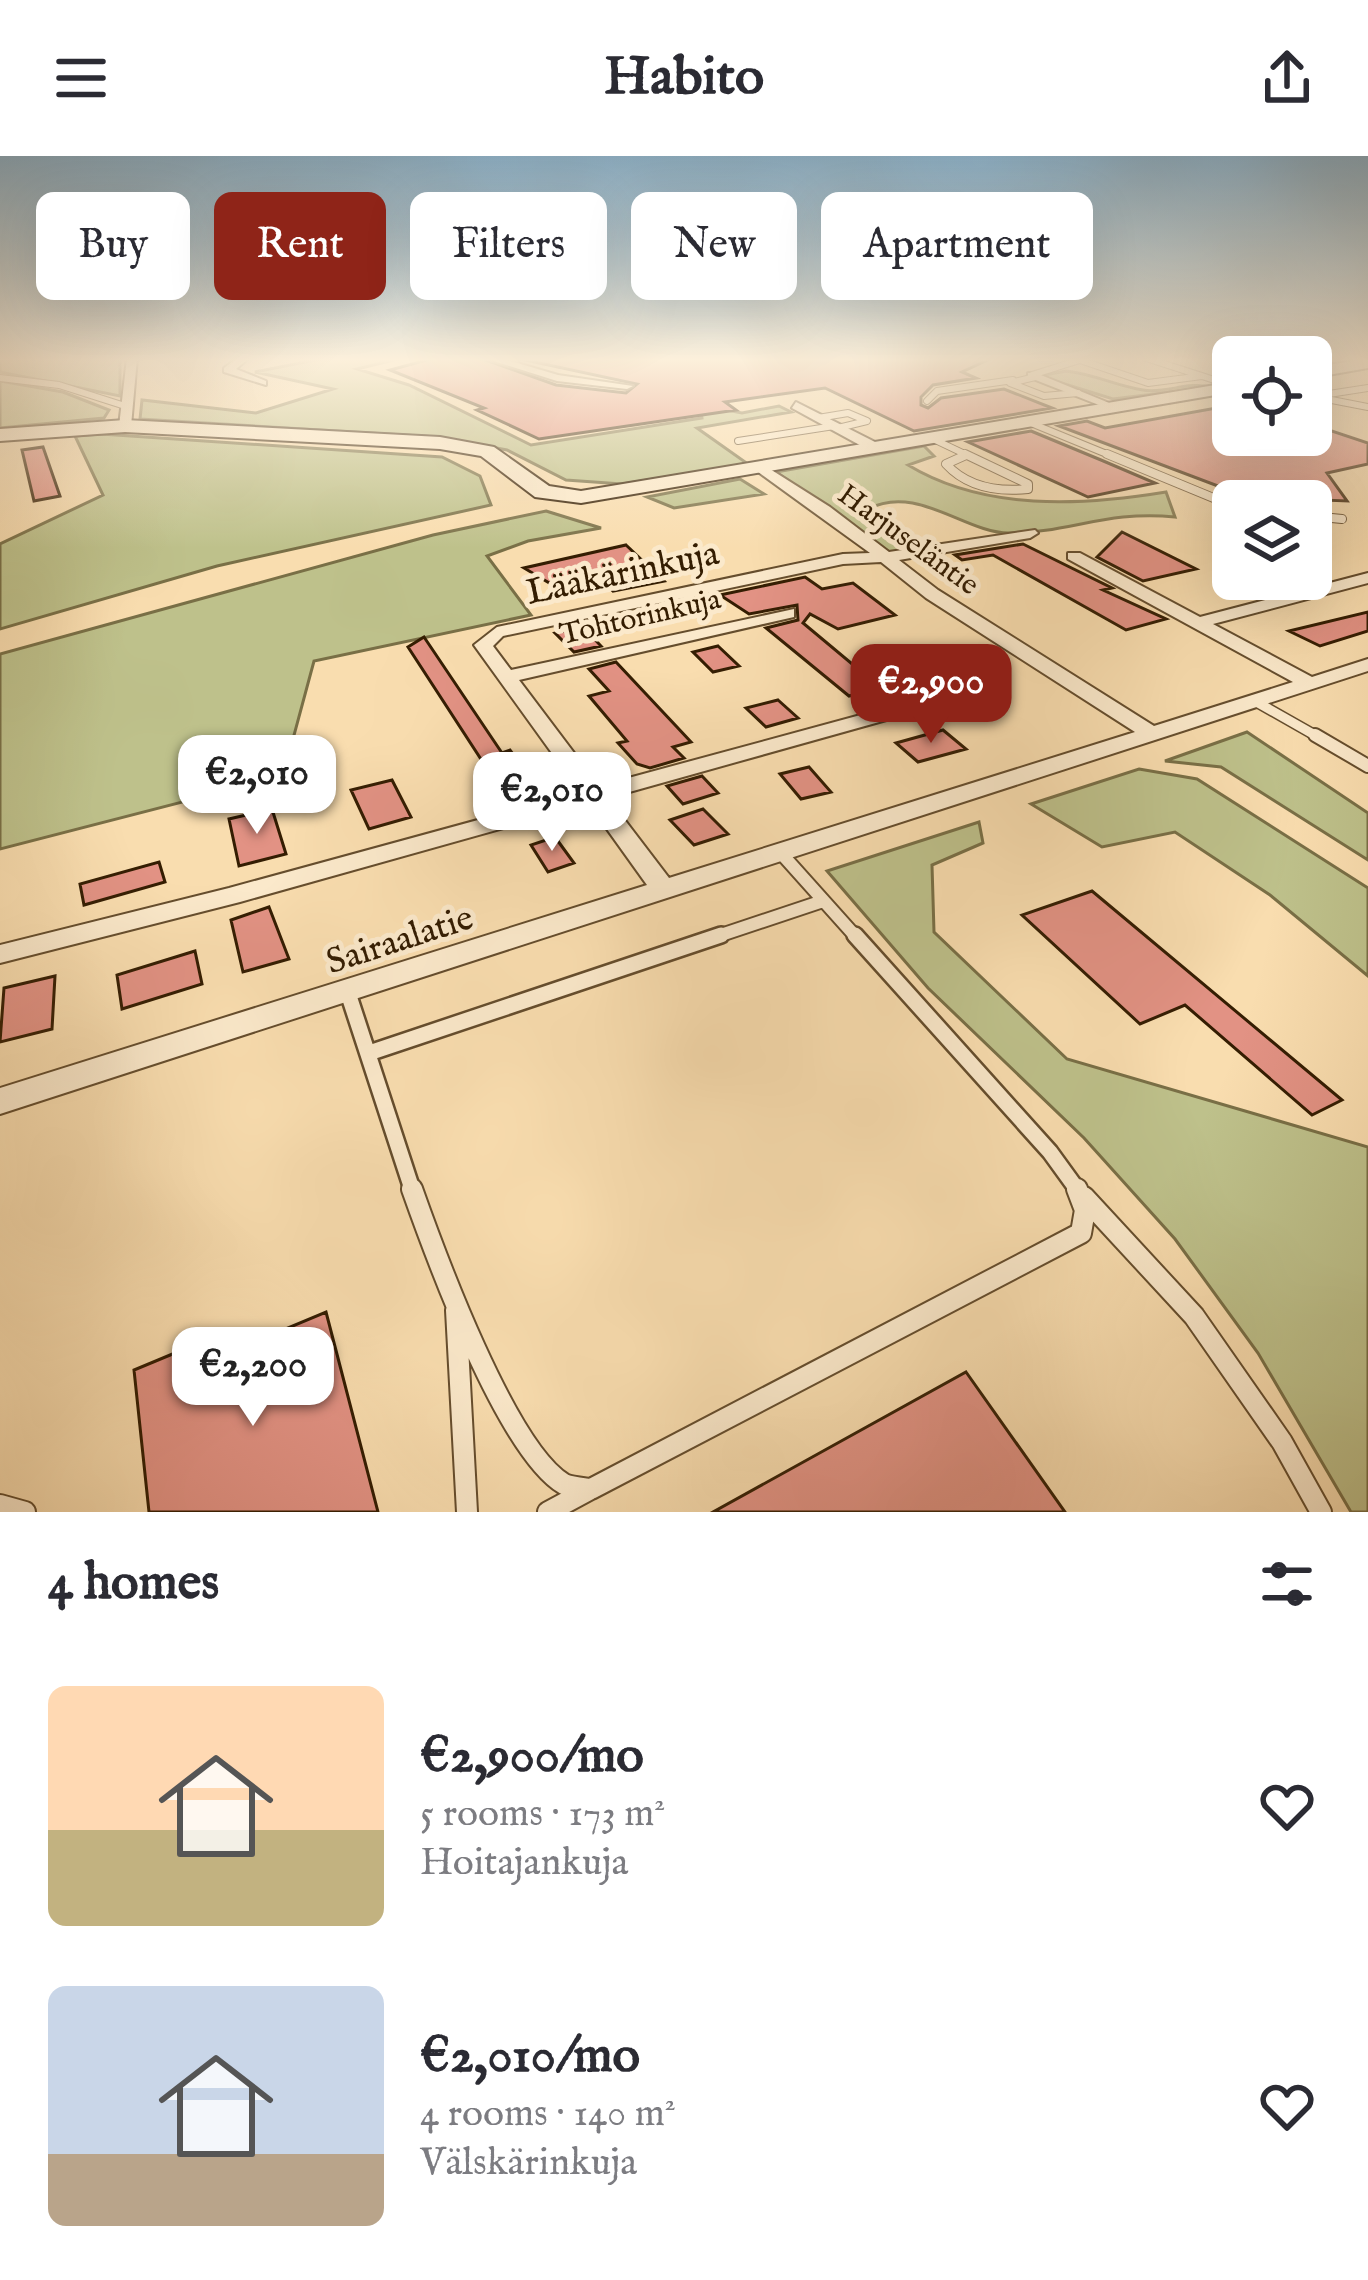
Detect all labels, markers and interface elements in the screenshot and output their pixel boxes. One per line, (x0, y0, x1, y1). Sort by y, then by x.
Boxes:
text: Habito (604, 44, 764, 113)
icon: menu (48, 45, 114, 111)
icon: share (1254, 45, 1320, 111)
chip: Buy (36, 192, 190, 300)
chip: Rent (214, 192, 386, 300)
chip: Filters (410, 192, 607, 300)
chip: New (631, 192, 797, 300)
chip: Apartment (821, 192, 1093, 300)
map controls (1212, 336, 1332, 600)
button: locate (1212, 336, 1332, 456)
street label: Harjuseläntie (830, 477, 986, 605)
button: layers (1212, 480, 1332, 600)
street label: Lääkärinkuja (522, 531, 723, 617)
street label: Tohtorinkuja (556, 581, 725, 655)
pin: €2,900 (833, 644, 1029, 746)
text: €2,900 (878, 658, 984, 707)
pin: €2,010 (159, 735, 355, 837)
text: €2,010 (205, 749, 309, 798)
pin: €2,010 (454, 752, 650, 854)
text: €2,010 (500, 766, 604, 815)
street label: Sairaalatie (321, 896, 479, 986)
pin: €2,200 (155, 1327, 351, 1429)
text: €2,200 (199, 1341, 307, 1390)
icon: filters (1254, 1551, 1320, 1617)
text: 4 homes (48, 1552, 219, 1617)
text: €2,900/mo (420, 1725, 644, 1790)
icon: home (144, 1734, 288, 1878)
icon: heart (1254, 1773, 1320, 1839)
text: 5 rooms · 173 m² (420, 1790, 665, 1839)
text: Hoitajankuja (420, 1839, 628, 1888)
text: €2,010/mo (420, 2025, 640, 2090)
icon: home (144, 2034, 288, 2178)
icon: heart (1254, 2073, 1320, 2139)
text: 4 rooms · 140 m² (420, 2090, 676, 2139)
text: Välskärinkuja (420, 2139, 637, 2188)

